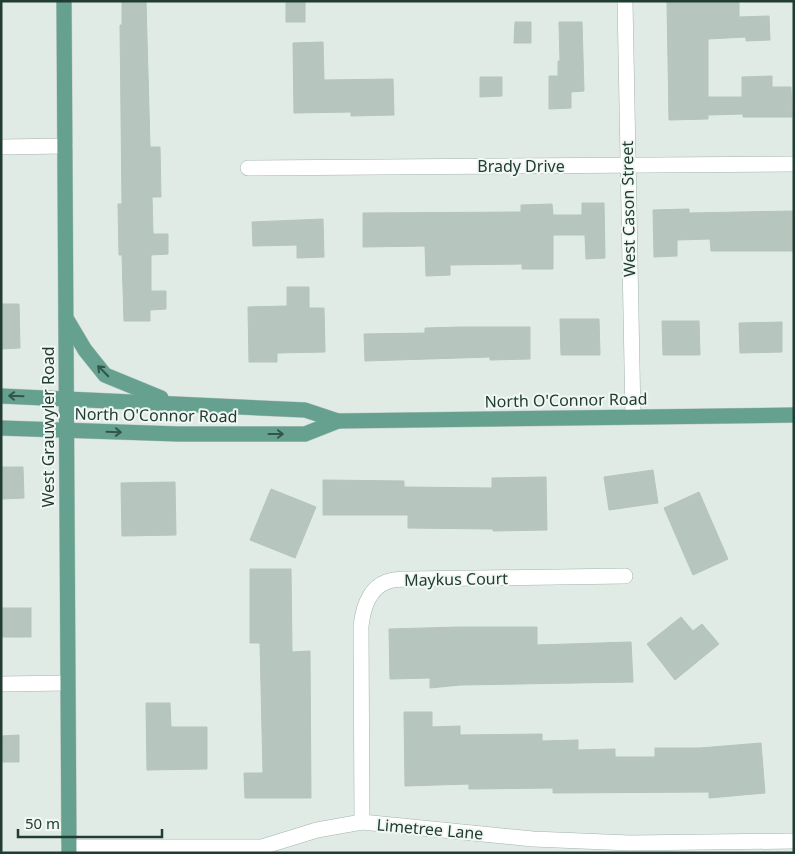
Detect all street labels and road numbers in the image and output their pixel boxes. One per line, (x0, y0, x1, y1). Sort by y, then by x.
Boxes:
street label: West Cason Street (616, 140, 640, 277)
street label: Brady Drive (477, 155, 565, 177)
street label: West Grauwyler Road (37, 346, 59, 508)
street label: North O'Connor Road (484, 388, 648, 412)
street label: North O'Connor Road (74, 403, 238, 427)
street label: Maykus Court (404, 567, 508, 591)
street label: Limetree Lane (376, 813, 484, 845)

